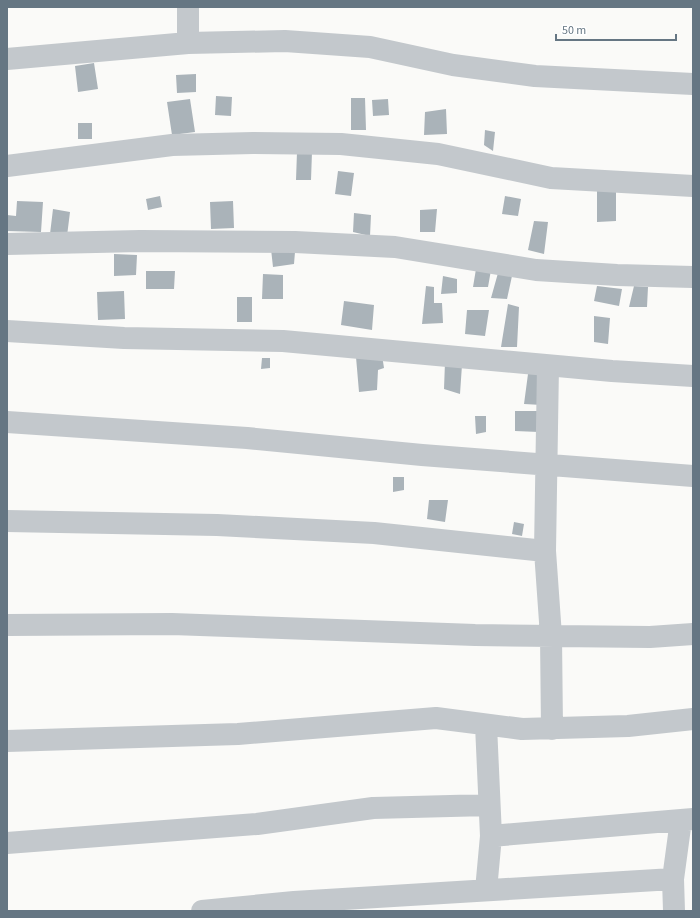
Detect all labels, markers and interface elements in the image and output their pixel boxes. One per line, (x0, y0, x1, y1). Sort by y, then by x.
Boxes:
scale bar (556, 16, 676, 42)
text: 50 m (562, 22, 586, 39)

